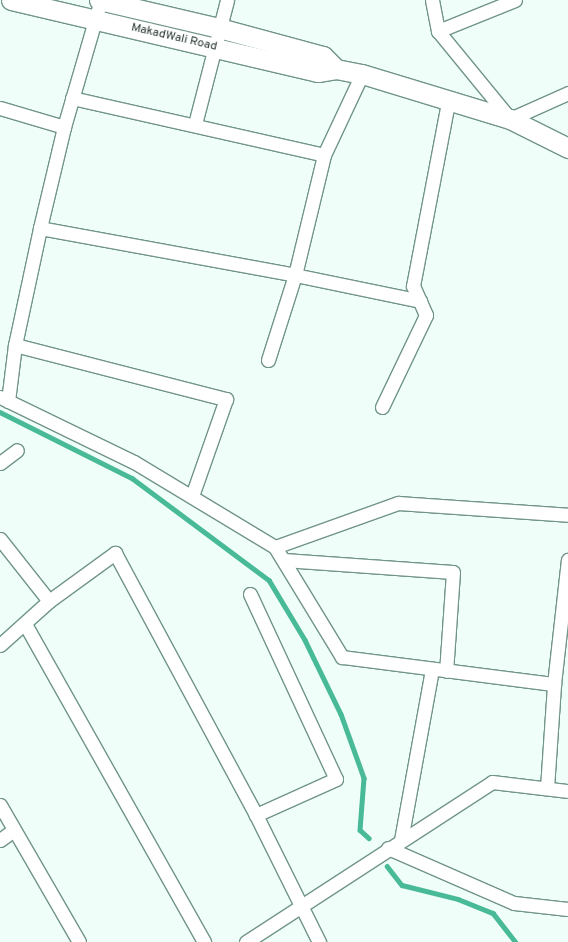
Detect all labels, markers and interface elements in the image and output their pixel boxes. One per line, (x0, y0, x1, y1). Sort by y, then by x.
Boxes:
street label: MakadWali Road (130, 21, 218, 55)

